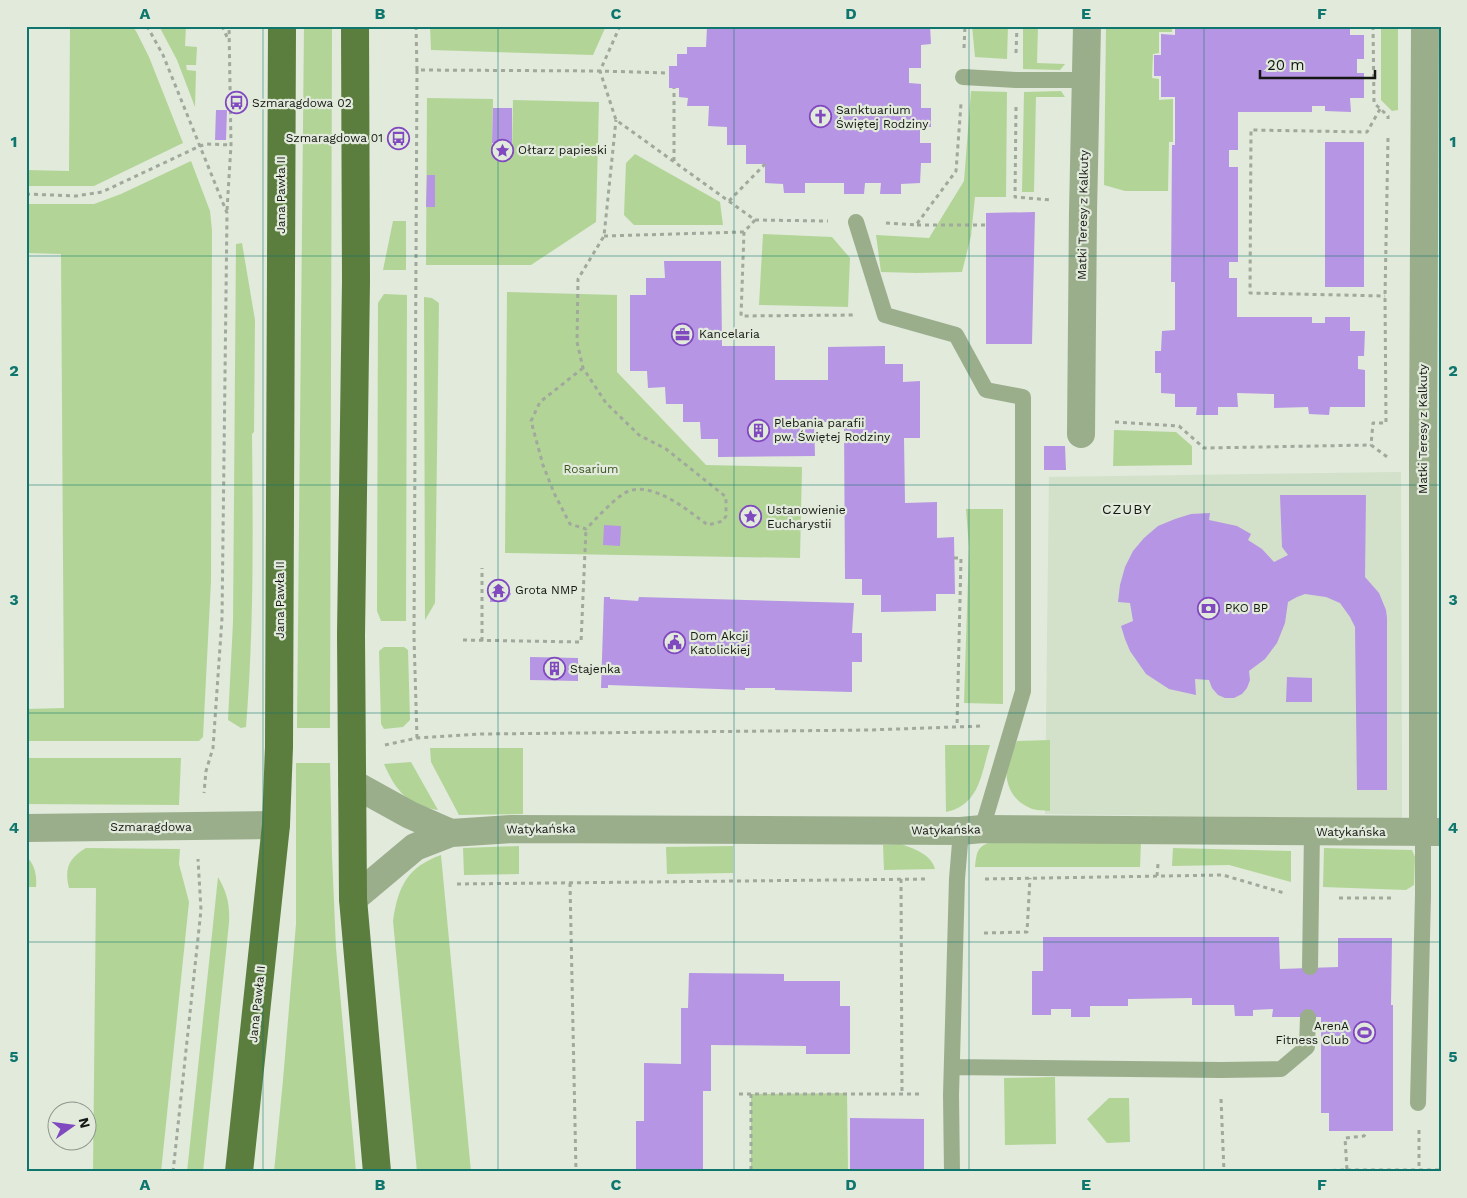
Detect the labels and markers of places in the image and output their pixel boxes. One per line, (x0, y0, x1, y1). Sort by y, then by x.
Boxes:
bus stop icon: Szmaragdowa 02 (224, 91, 248, 115)
place label: Szmaragdowa 02 (252, 96, 352, 110)
place label: Sanktuarium Świętej Rodziny (836, 103, 929, 131)
church icon: Sanktuarium Świętej Rodziny (808, 105, 832, 129)
bus stop icon: Szmaragdowa 01 (387, 126, 411, 150)
place label: Szmaragdowa 01 (286, 131, 383, 145)
place icon: Ołtarz papieski (490, 138, 514, 162)
place label: Ołtarz papieski (518, 143, 607, 157)
office icon: Kancelaria (671, 322, 695, 346)
place label: Kancelaria (699, 327, 760, 341)
place label: Plebania parafii pw. Świętej Rodziny (774, 416, 891, 444)
building icon: Plebania parafii pw. Świętej Rodziny (746, 418, 770, 442)
place label: Ustanowienie Eucharystii (767, 503, 846, 531)
place icon: Ustanowienie Eucharystii (739, 505, 763, 529)
temple icon: Grota NMP (487, 578, 511, 602)
place label: Grota NMP (515, 583, 578, 597)
bank icon: PKO BP (1197, 596, 1221, 620)
place label: PKO BP (1225, 601, 1268, 615)
place label: Dom Akcji Katolickiej (690, 629, 750, 657)
public building icon: Dom Akcji Katolickiej (662, 631, 686, 655)
building icon: Stajenka (542, 657, 566, 681)
place label: Stajenka (570, 662, 621, 676)
place label: ArenA Fitness Club (1276, 1019, 1349, 1047)
sports icon: ArenA Fitness Club (1353, 1021, 1377, 1045)

